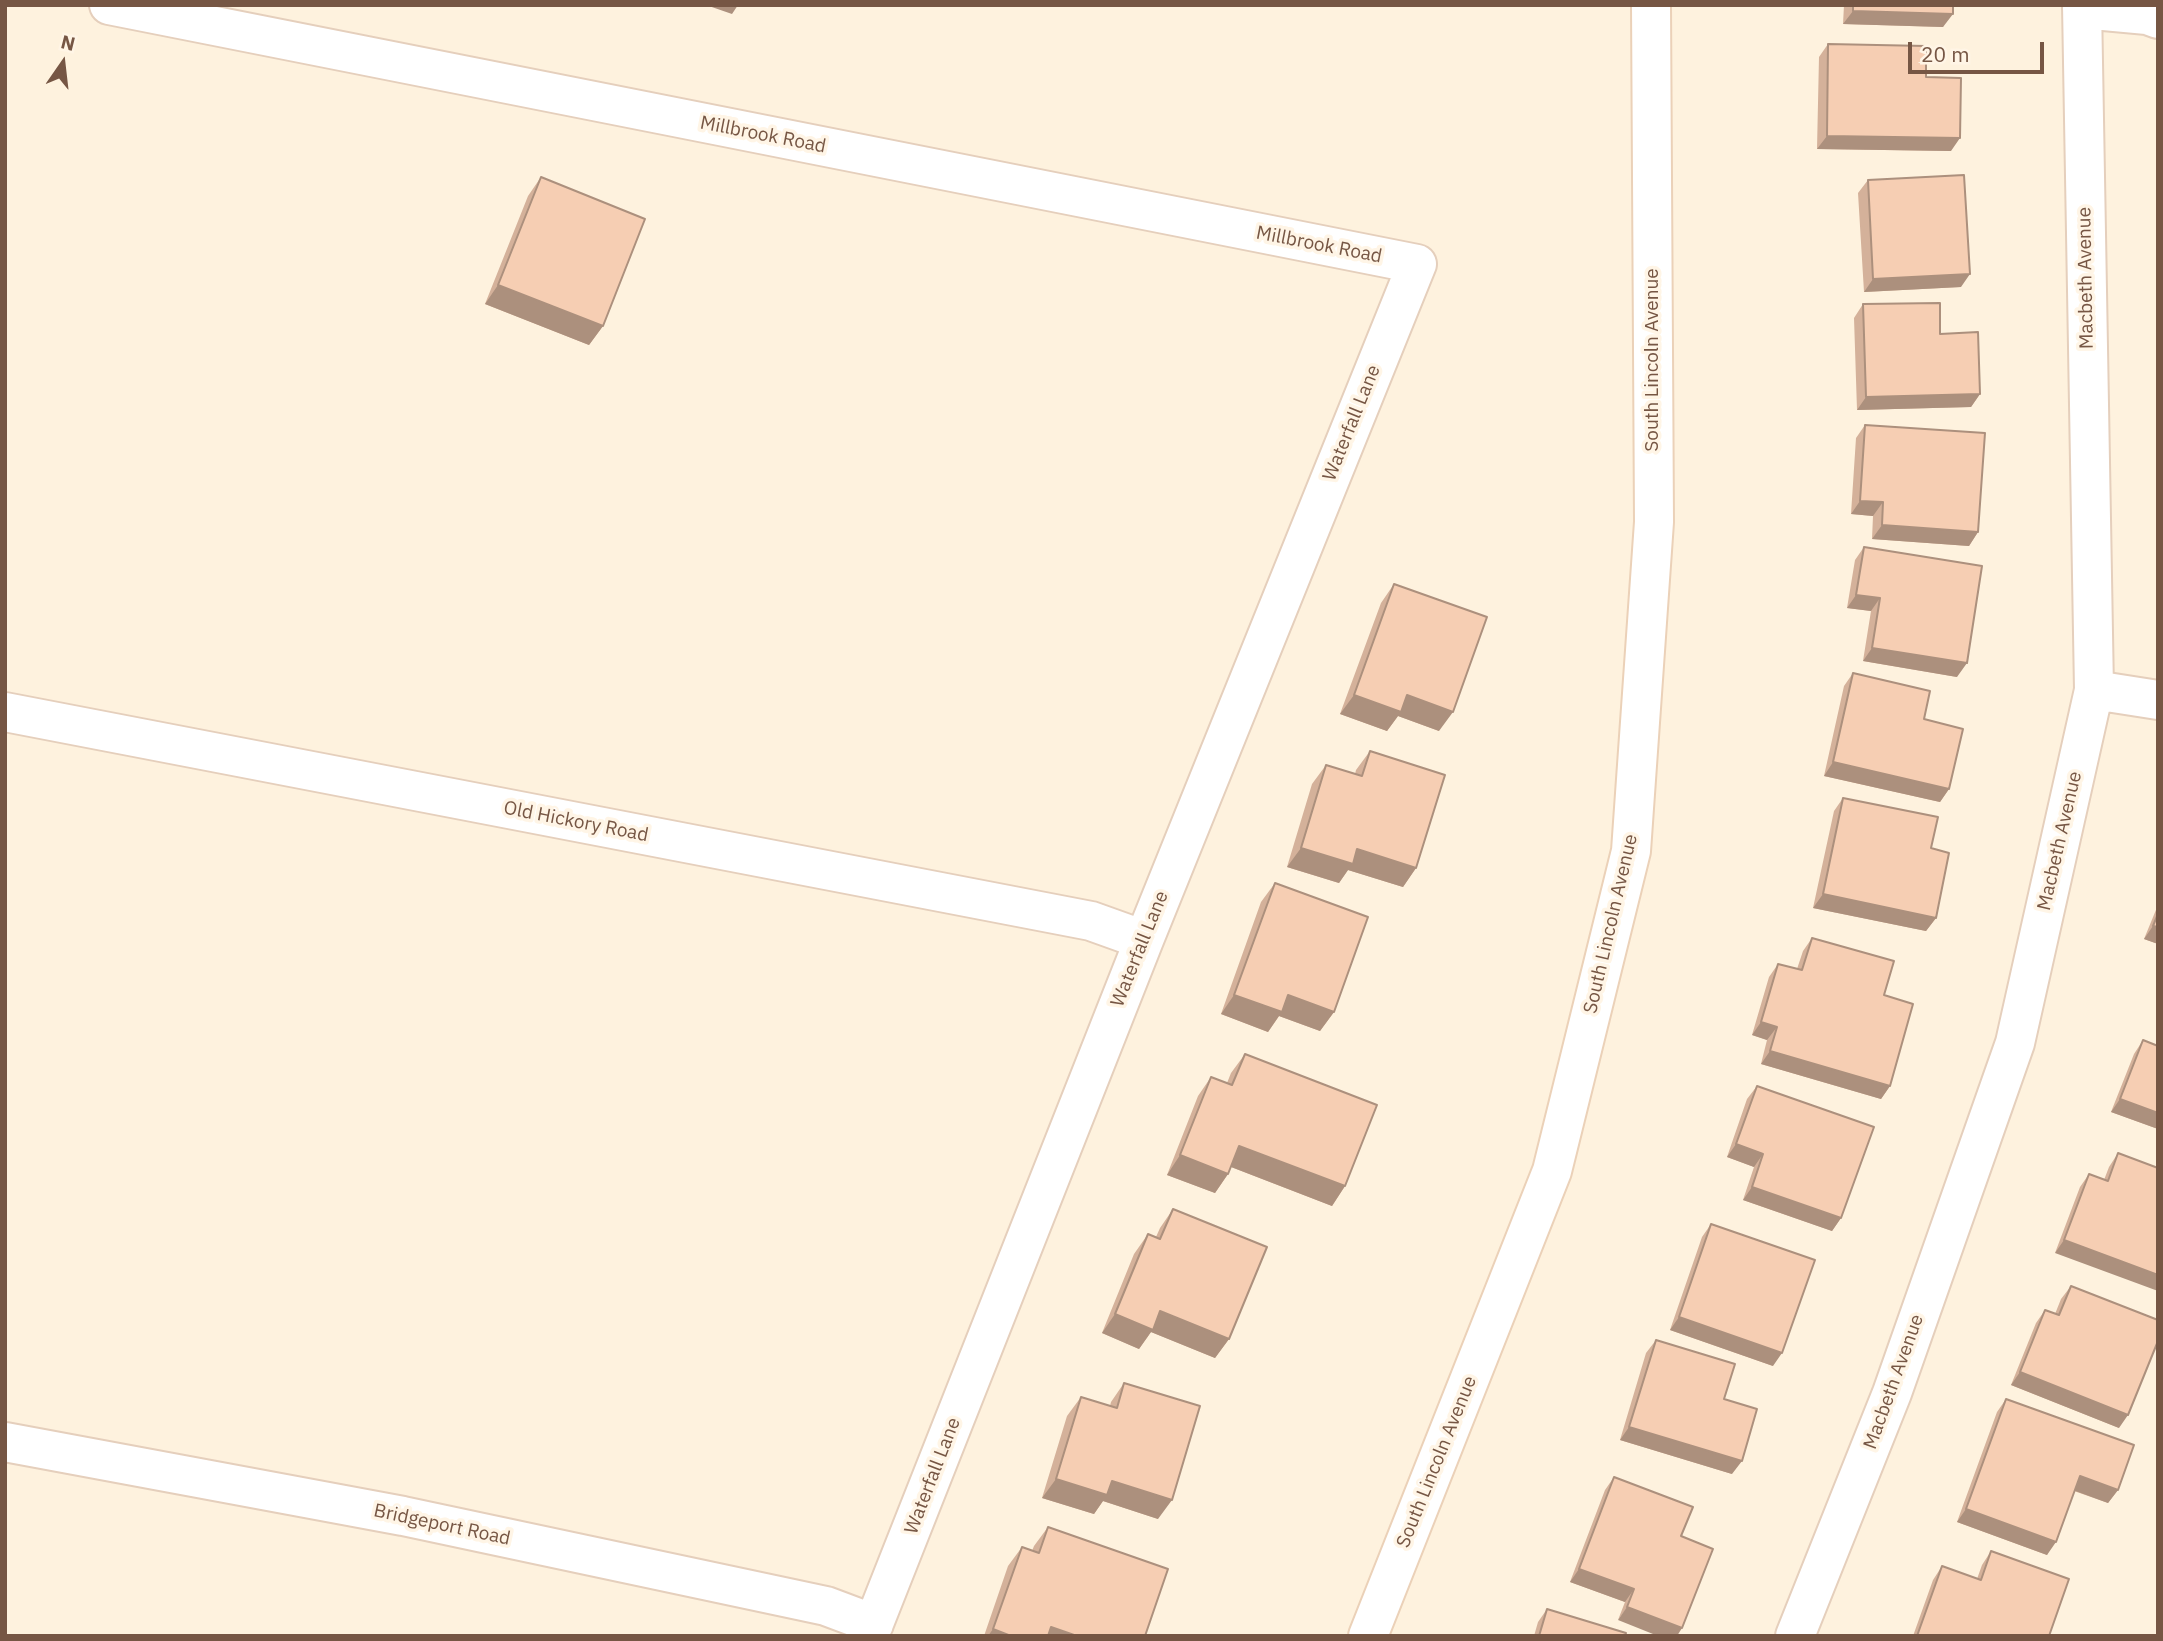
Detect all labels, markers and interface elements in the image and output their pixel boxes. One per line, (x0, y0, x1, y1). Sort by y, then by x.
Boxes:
north arrow (28, 28, 98, 98)
scale bar (1911, 28, 2048, 72)
text: N (58, 29, 78, 56)
text: 20 m (1921, 40, 1970, 68)
street label: Millbrook Road (698, 112, 828, 158)
street label: Macbeth Avenue (2073, 207, 2099, 349)
street label: Millbrook Road (1254, 222, 1384, 268)
street label: South Lincoln Avenue (1642, 268, 1664, 452)
street label: Waterfall Lane (1318, 362, 1386, 484)
street label: Macbeth Avenue (2033, 769, 2087, 913)
street label: Old Hickory Road (502, 797, 650, 847)
street label: South Lincoln Avenue (1579, 832, 1643, 1016)
street label: Waterfall Lane (1106, 888, 1174, 1010)
street label: Macbeth Avenue (1859, 1311, 1929, 1453)
street label: South Lincoln Avenue (1392, 1373, 1482, 1551)
street label: Waterfall Lane (900, 1415, 966, 1537)
street label: Bridgeport Road (372, 1499, 512, 1551)

